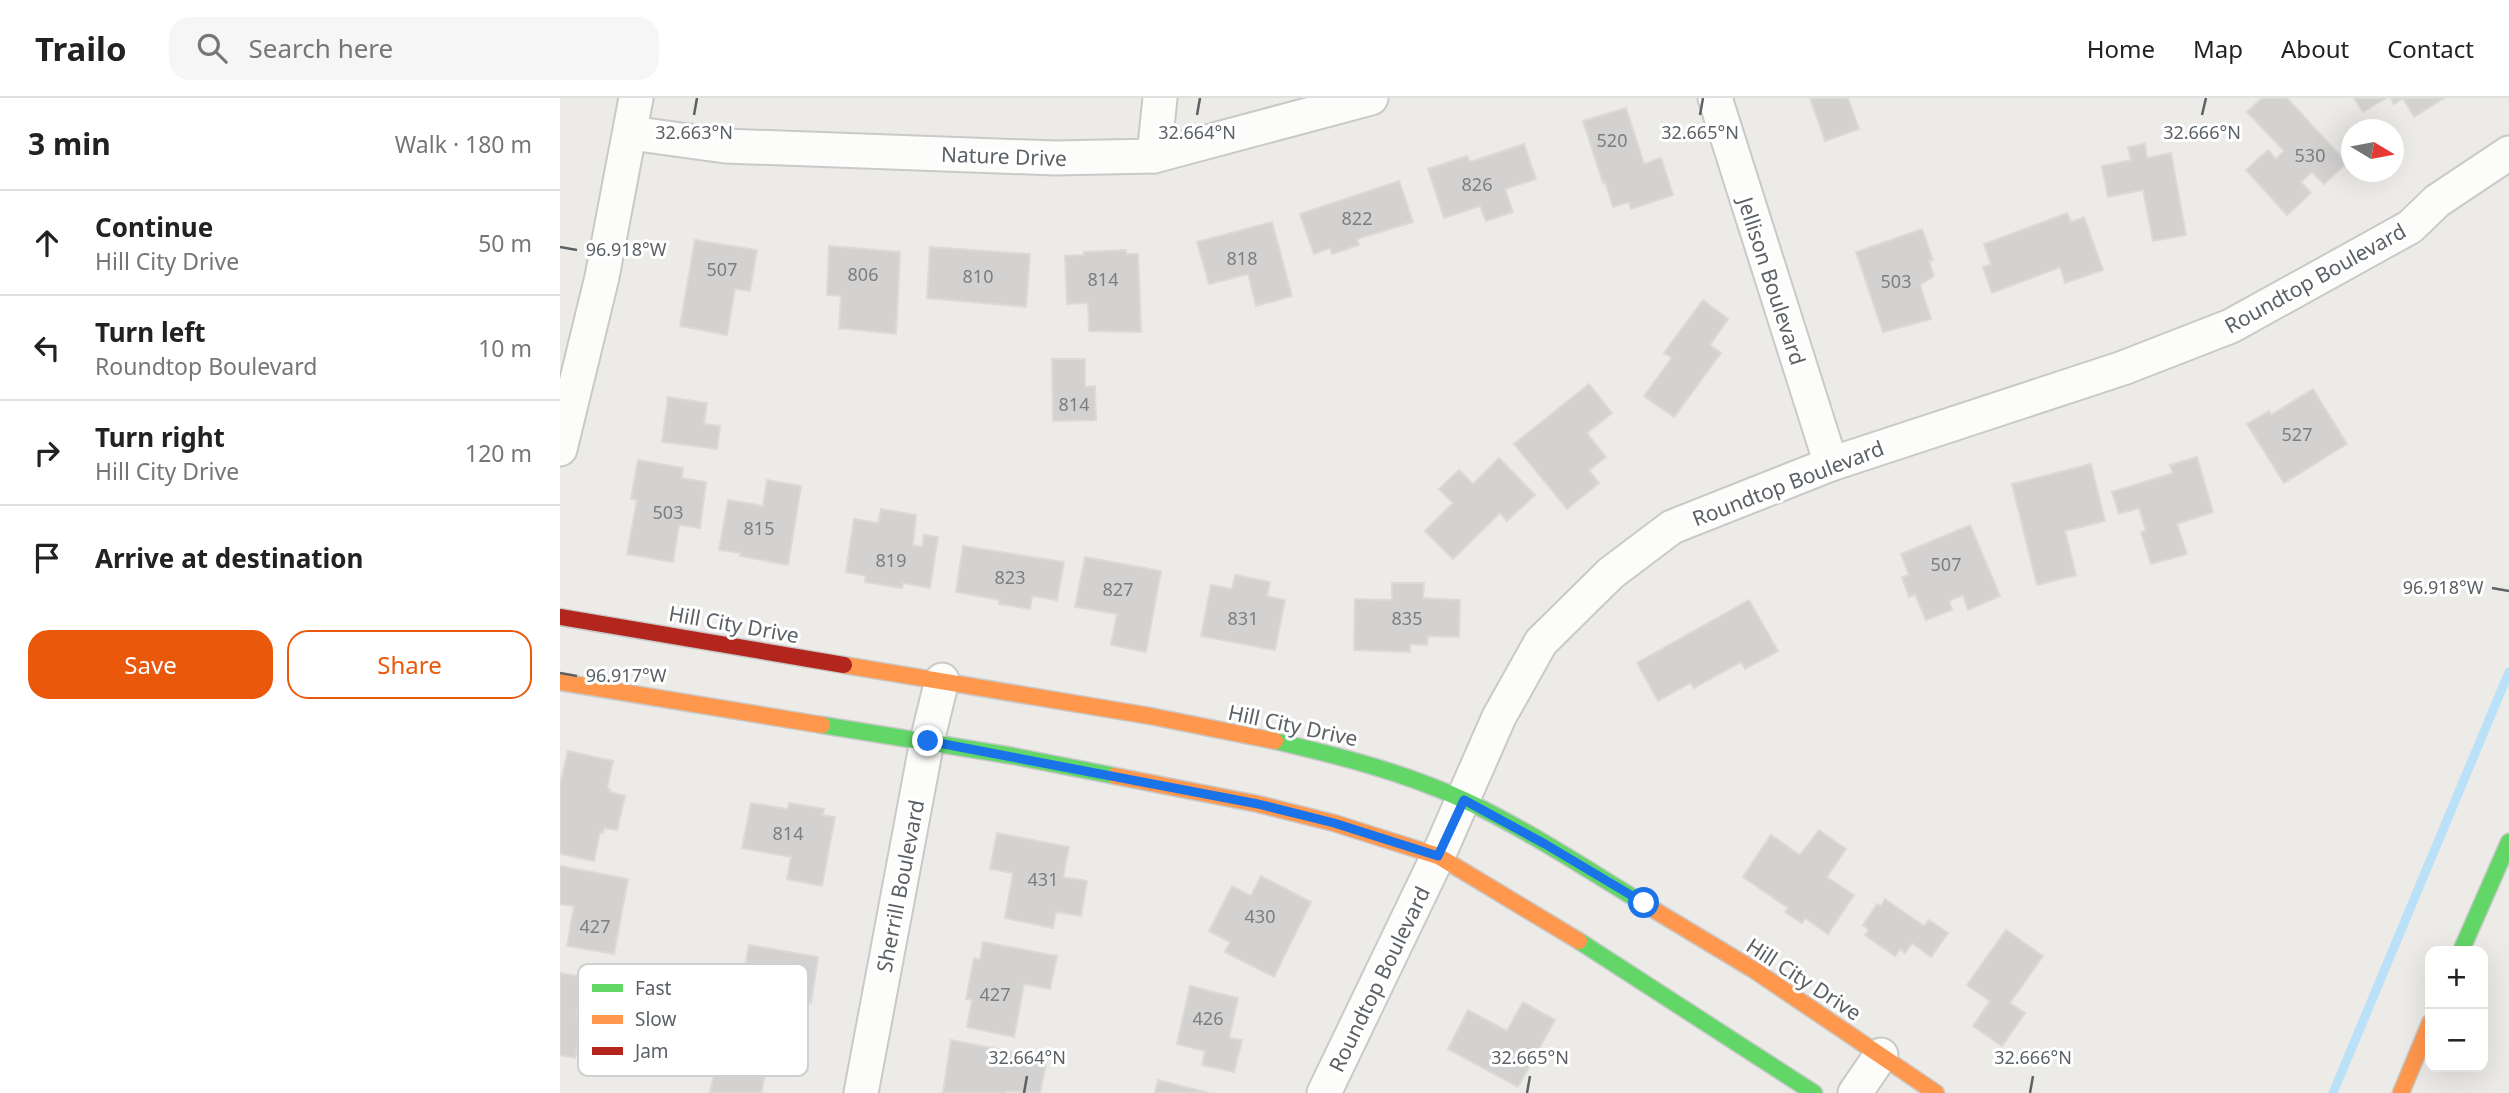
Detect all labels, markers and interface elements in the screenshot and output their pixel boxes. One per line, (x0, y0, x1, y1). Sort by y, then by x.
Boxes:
search box (169, 17, 659, 80)
text: Trailo (35, 26, 127, 71)
icon: search (193, 29, 231, 67)
text: Search here (249, 30, 393, 66)
text: Home (2087, 32, 2155, 65)
text: Map (2193, 32, 2243, 65)
text: About (2281, 32, 2349, 65)
text: Contact (2387, 32, 2474, 65)
north arrow (2341, 119, 2404, 182)
text: 32.663°N (655, 120, 733, 144)
text: 32.664°N (1158, 120, 1236, 144)
text: 32.665°N (1661, 120, 1739, 144)
text: 32.666°N (2163, 120, 2241, 144)
text: 3 min (28, 123, 111, 164)
text: Walk · 180 m (395, 128, 532, 160)
house number: 520 (1597, 128, 1627, 152)
street label: Nature Drive (941, 140, 1067, 172)
house number: 530 (2295, 143, 2325, 167)
house number: 826 (1462, 172, 1492, 196)
street label: Jellison Boulevard (1731, 192, 1812, 368)
house number: 822 (1342, 206, 1372, 230)
text: Continue (95, 209, 213, 245)
street label: Roundtop Boulevard (2219, 217, 2411, 339)
icon: ahead (28, 224, 66, 262)
text: 50 m (478, 227, 532, 259)
text: 96.918°W (586, 237, 667, 261)
text: Hill City Drive (95, 245, 239, 277)
house number: 818 (1227, 246, 1257, 270)
house number: 507 (707, 257, 737, 281)
house number: 806 (848, 262, 878, 286)
house number: 810 (963, 264, 993, 288)
house number: 814 (1088, 267, 1118, 291)
house number: 503 (1881, 269, 1911, 293)
text: Turn left (95, 314, 206, 350)
icon: left (28, 329, 66, 367)
text: 10 m (478, 332, 532, 364)
text: Roundtop Boulevard (95, 350, 317, 382)
house number: 814 (1059, 392, 1089, 416)
text: Turn right (95, 419, 225, 455)
house number: 527 (2282, 422, 2312, 446)
icon: right (28, 434, 66, 472)
street label: Roundtop Boulevard (1688, 434, 1888, 532)
text: 120 m (465, 437, 532, 469)
text: Hill City Drive (95, 455, 239, 487)
house number: 503 (653, 500, 683, 524)
house number: 815 (744, 516, 774, 540)
icon: arrive (28, 539, 66, 577)
text: Arrive at destination (95, 540, 364, 576)
house number: 819 (876, 548, 906, 572)
house number: 507 (1931, 552, 1961, 576)
house number: 823 (995, 565, 1025, 589)
text: 96.918°W (2403, 575, 2484, 599)
house number: 827 (1103, 577, 1133, 601)
street label: Hill City Drive (667, 599, 801, 649)
house number: 831 (1228, 606, 1258, 630)
house number: 835 (1392, 606, 1422, 630)
button: Save (28, 630, 273, 699)
button: Share (287, 630, 532, 699)
text: 96.917°W (586, 663, 667, 687)
street label: Hill City Drive (1226, 698, 1360, 752)
route end (912, 725, 943, 756)
street label: Sherrill Boulevard (870, 797, 930, 975)
house number: 814 (773, 821, 803, 845)
house number: 431 (1028, 867, 1058, 891)
street label: Roundtop Boulevard (1322, 882, 1436, 1076)
route start (1628, 887, 1659, 918)
house number: 430 (1245, 904, 1275, 928)
house number: 427 (580, 914, 610, 938)
street label: Hill City Drive (1741, 931, 1867, 1027)
map controls (2425, 946, 2488, 1072)
button: + (2425, 946, 2488, 1009)
legend (578, 964, 808, 1076)
text: Fast (635, 975, 672, 1001)
house number: 427 (980, 982, 1010, 1006)
text: Slow (635, 1006, 676, 1032)
house number: 426 (1193, 1006, 1223, 1030)
button: − (2425, 1009, 2488, 1072)
text: Jam (633, 1038, 669, 1064)
text: 32.664°N (988, 1045, 1066, 1069)
text: 32.665°N (1491, 1045, 1569, 1069)
text: 32.666°N (1994, 1045, 2072, 1069)

